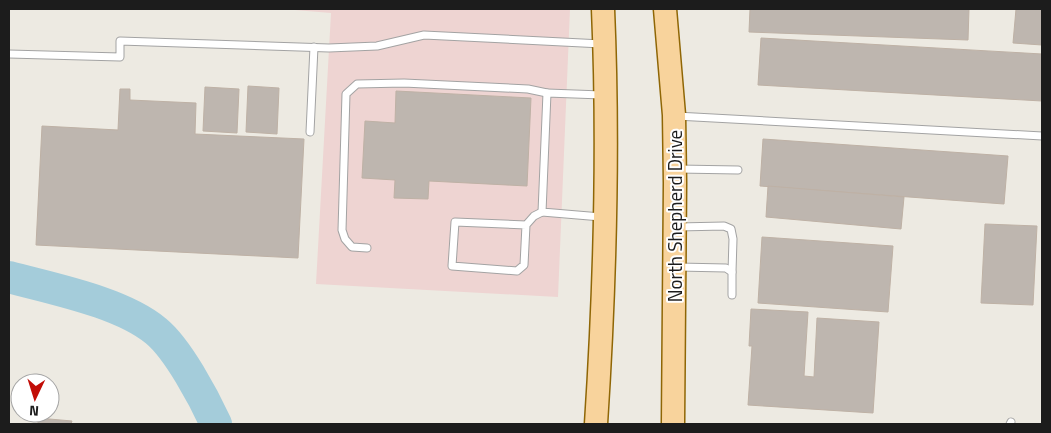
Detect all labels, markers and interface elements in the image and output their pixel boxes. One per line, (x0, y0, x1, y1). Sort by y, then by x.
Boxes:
street label: North Shepherd Drive (660, 130, 689, 302)
north arrow (10, 373, 60, 423)
text: N (28, 401, 40, 422)

